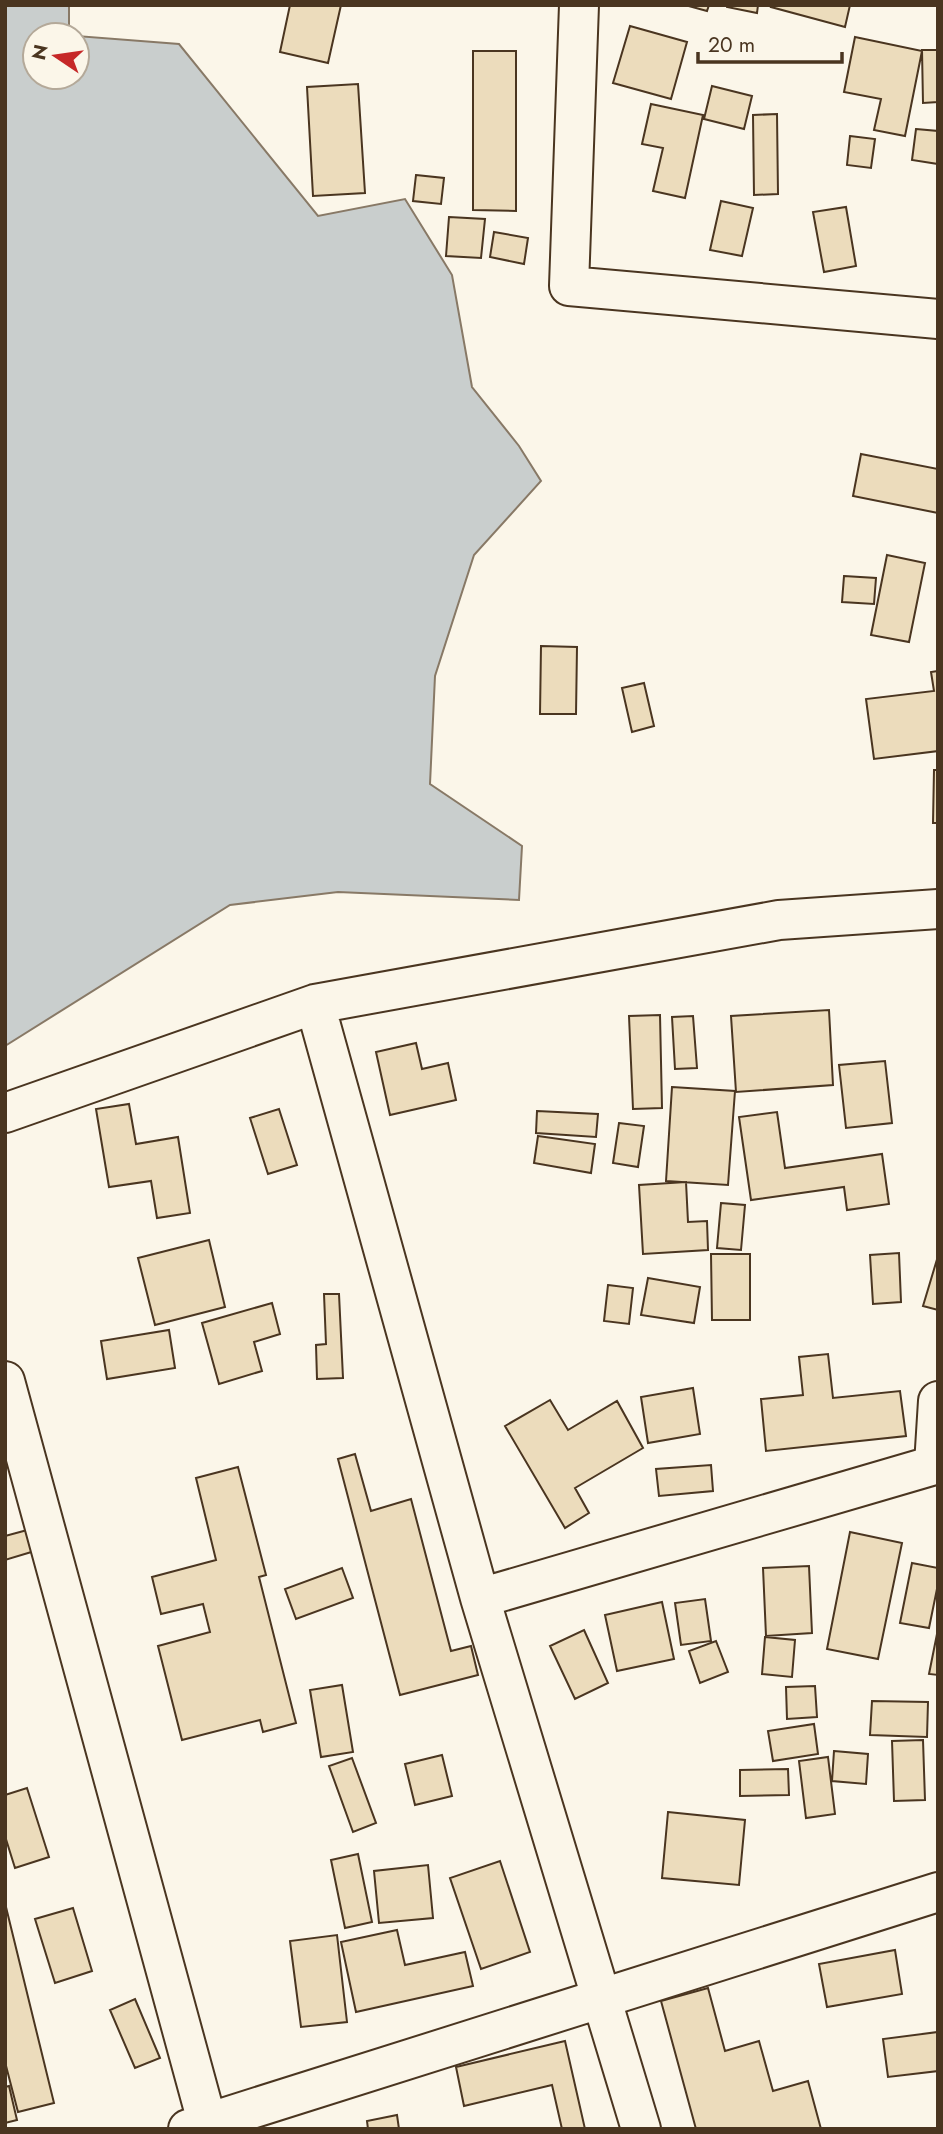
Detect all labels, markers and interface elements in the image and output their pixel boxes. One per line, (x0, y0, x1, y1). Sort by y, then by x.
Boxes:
north arrow (21, 21, 91, 91)
scale bar (698, 21, 842, 65)
text: 20 m (708, 30, 755, 60)
text: N (25, 42, 55, 63)

